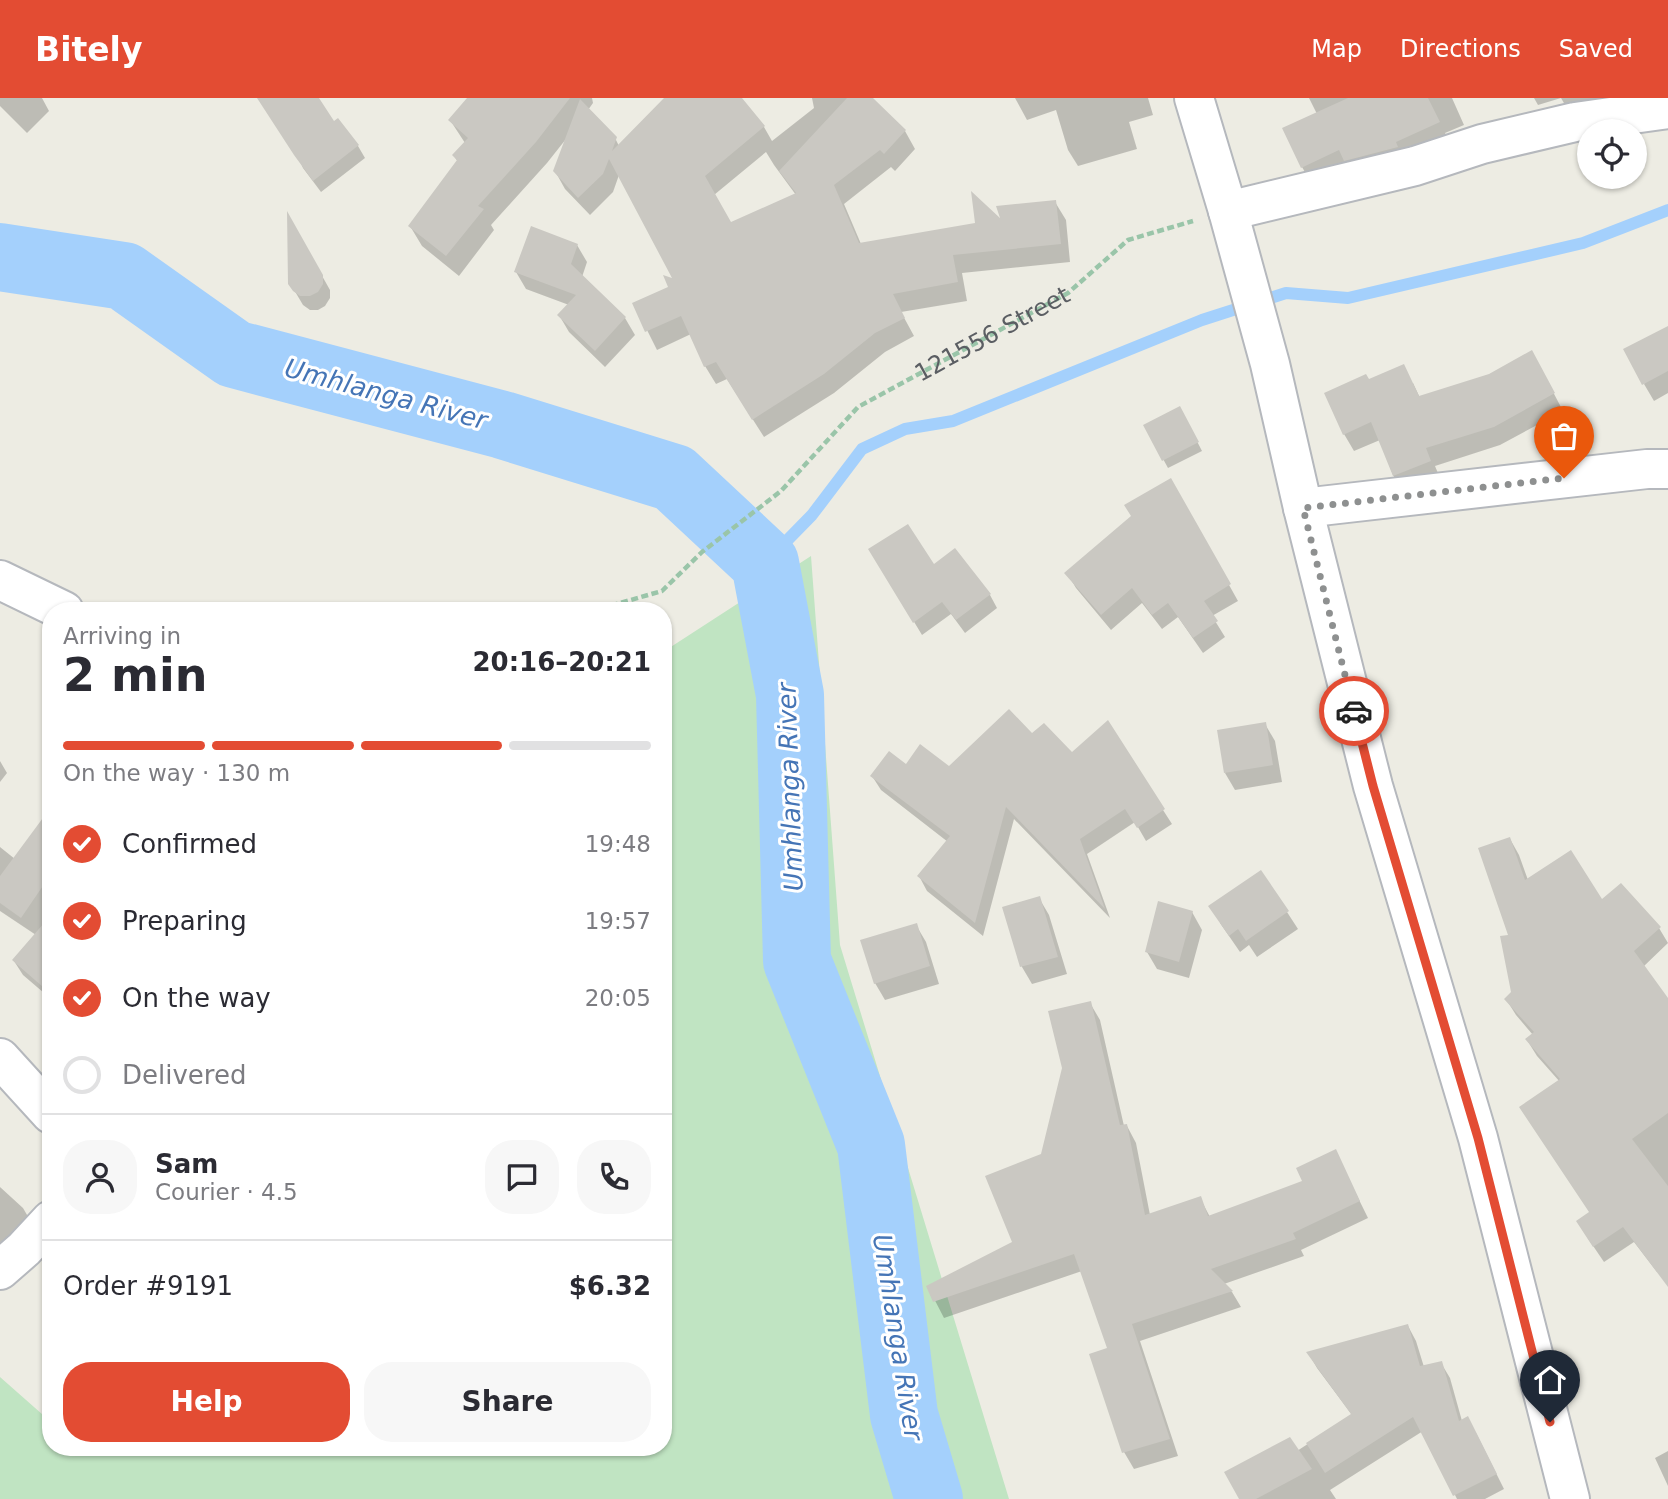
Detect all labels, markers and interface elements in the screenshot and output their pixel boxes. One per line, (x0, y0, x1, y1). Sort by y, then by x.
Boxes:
text: Bitely (35, 30, 142, 69)
text: Map (1311, 35, 1362, 63)
text: Directions (1400, 35, 1521, 63)
text: Saved (1559, 35, 1633, 63)
map controls (1577, 119, 1647, 189)
button: locate (1577, 119, 1647, 189)
street label: 121556 Street (910, 281, 1075, 387)
water label: Umhlanga River (281, 353, 493, 436)
pin (1534, 406, 1594, 478)
icon: bag (1545, 417, 1583, 455)
text: Arriving in (63, 623, 181, 649)
text: 20:16–20:21 (472, 647, 651, 677)
text: 2 min (63, 648, 207, 702)
courier (1319, 676, 1389, 746)
water label: Umhlanga River (771, 680, 809, 892)
icon: car (1335, 692, 1373, 730)
text: On the way · 130 m (63, 760, 290, 786)
icon: check (63, 825, 101, 863)
text: Confirmed (122, 829, 257, 859)
text: 19:48 (585, 831, 651, 857)
icon: check (63, 902, 101, 940)
text: Preparing (122, 906, 247, 936)
text: 19:57 (585, 908, 651, 934)
icon: check (63, 979, 101, 1017)
text: On the way (122, 983, 271, 1013)
text: 20:05 (585, 985, 651, 1011)
text: Delivered (122, 1060, 246, 1090)
button: person (63, 1140, 137, 1214)
button: chat (485, 1140, 559, 1214)
button: phone (577, 1140, 651, 1214)
text: Sam (155, 1149, 218, 1179)
text: Courier · 4.5 (155, 1179, 298, 1205)
water label: Umhlanga River (867, 1232, 929, 1445)
text: Order #9191 (63, 1271, 233, 1301)
text: $6.32 (569, 1271, 651, 1301)
pin (1520, 1350, 1580, 1422)
icon: home (1531, 1361, 1569, 1399)
button: Help (63, 1362, 350, 1442)
button: Share (364, 1362, 651, 1442)

